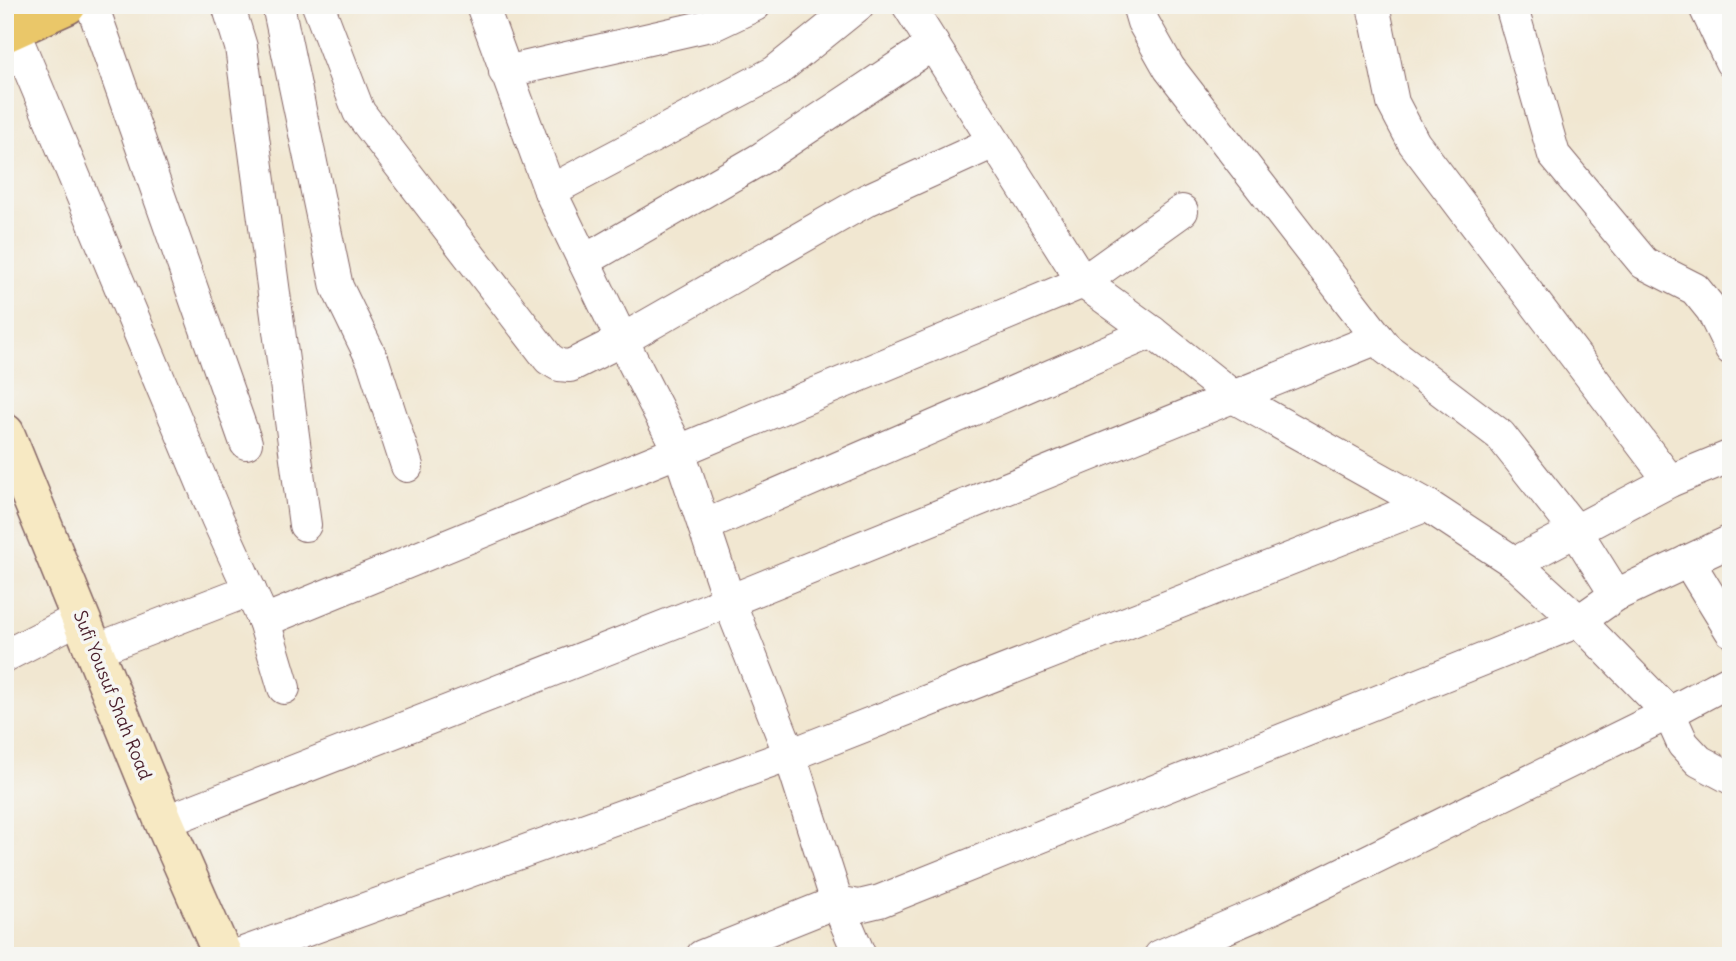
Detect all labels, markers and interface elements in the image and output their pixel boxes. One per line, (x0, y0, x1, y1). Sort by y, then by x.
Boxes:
street label: Sufi Yousuf Shah Road (69, 607, 158, 783)

